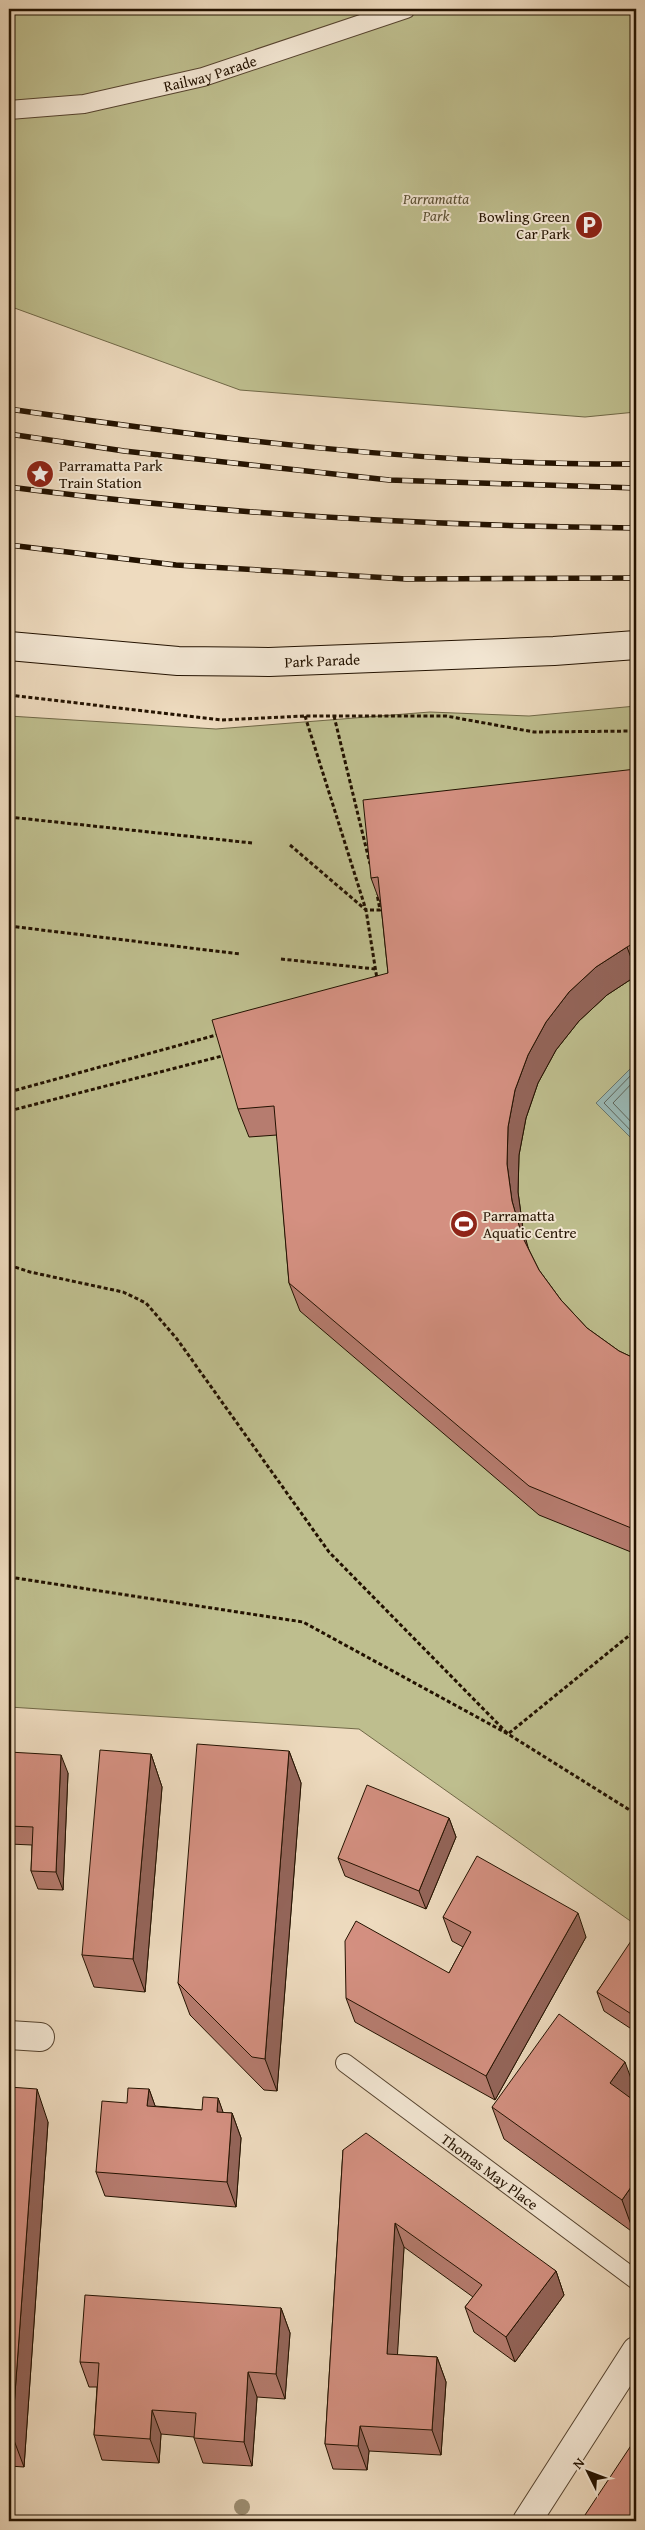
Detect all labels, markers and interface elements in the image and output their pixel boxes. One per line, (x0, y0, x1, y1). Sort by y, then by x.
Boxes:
street label: Railway Parade (161, 49, 259, 96)
park label: Parramatta Park (402, 188, 469, 226)
place label: Bowling Green Car Park (479, 206, 571, 244)
parking icon: Bowling Green Car Park (574, 210, 604, 240)
place label: Parramatta Park Train Station (59, 455, 163, 493)
place icon: Parramatta Park Train Station (25, 459, 55, 489)
street label: Park Parade (284, 648, 361, 672)
place label: Parramatta Aquatic Centre (483, 1205, 577, 1243)
sports icon: Parramatta Aquatic Centre (449, 1209, 479, 1239)
street label: Thomas May Place (437, 2128, 543, 2214)
north arrow (562, 2448, 612, 2498)
text: N (568, 2453, 589, 2473)

